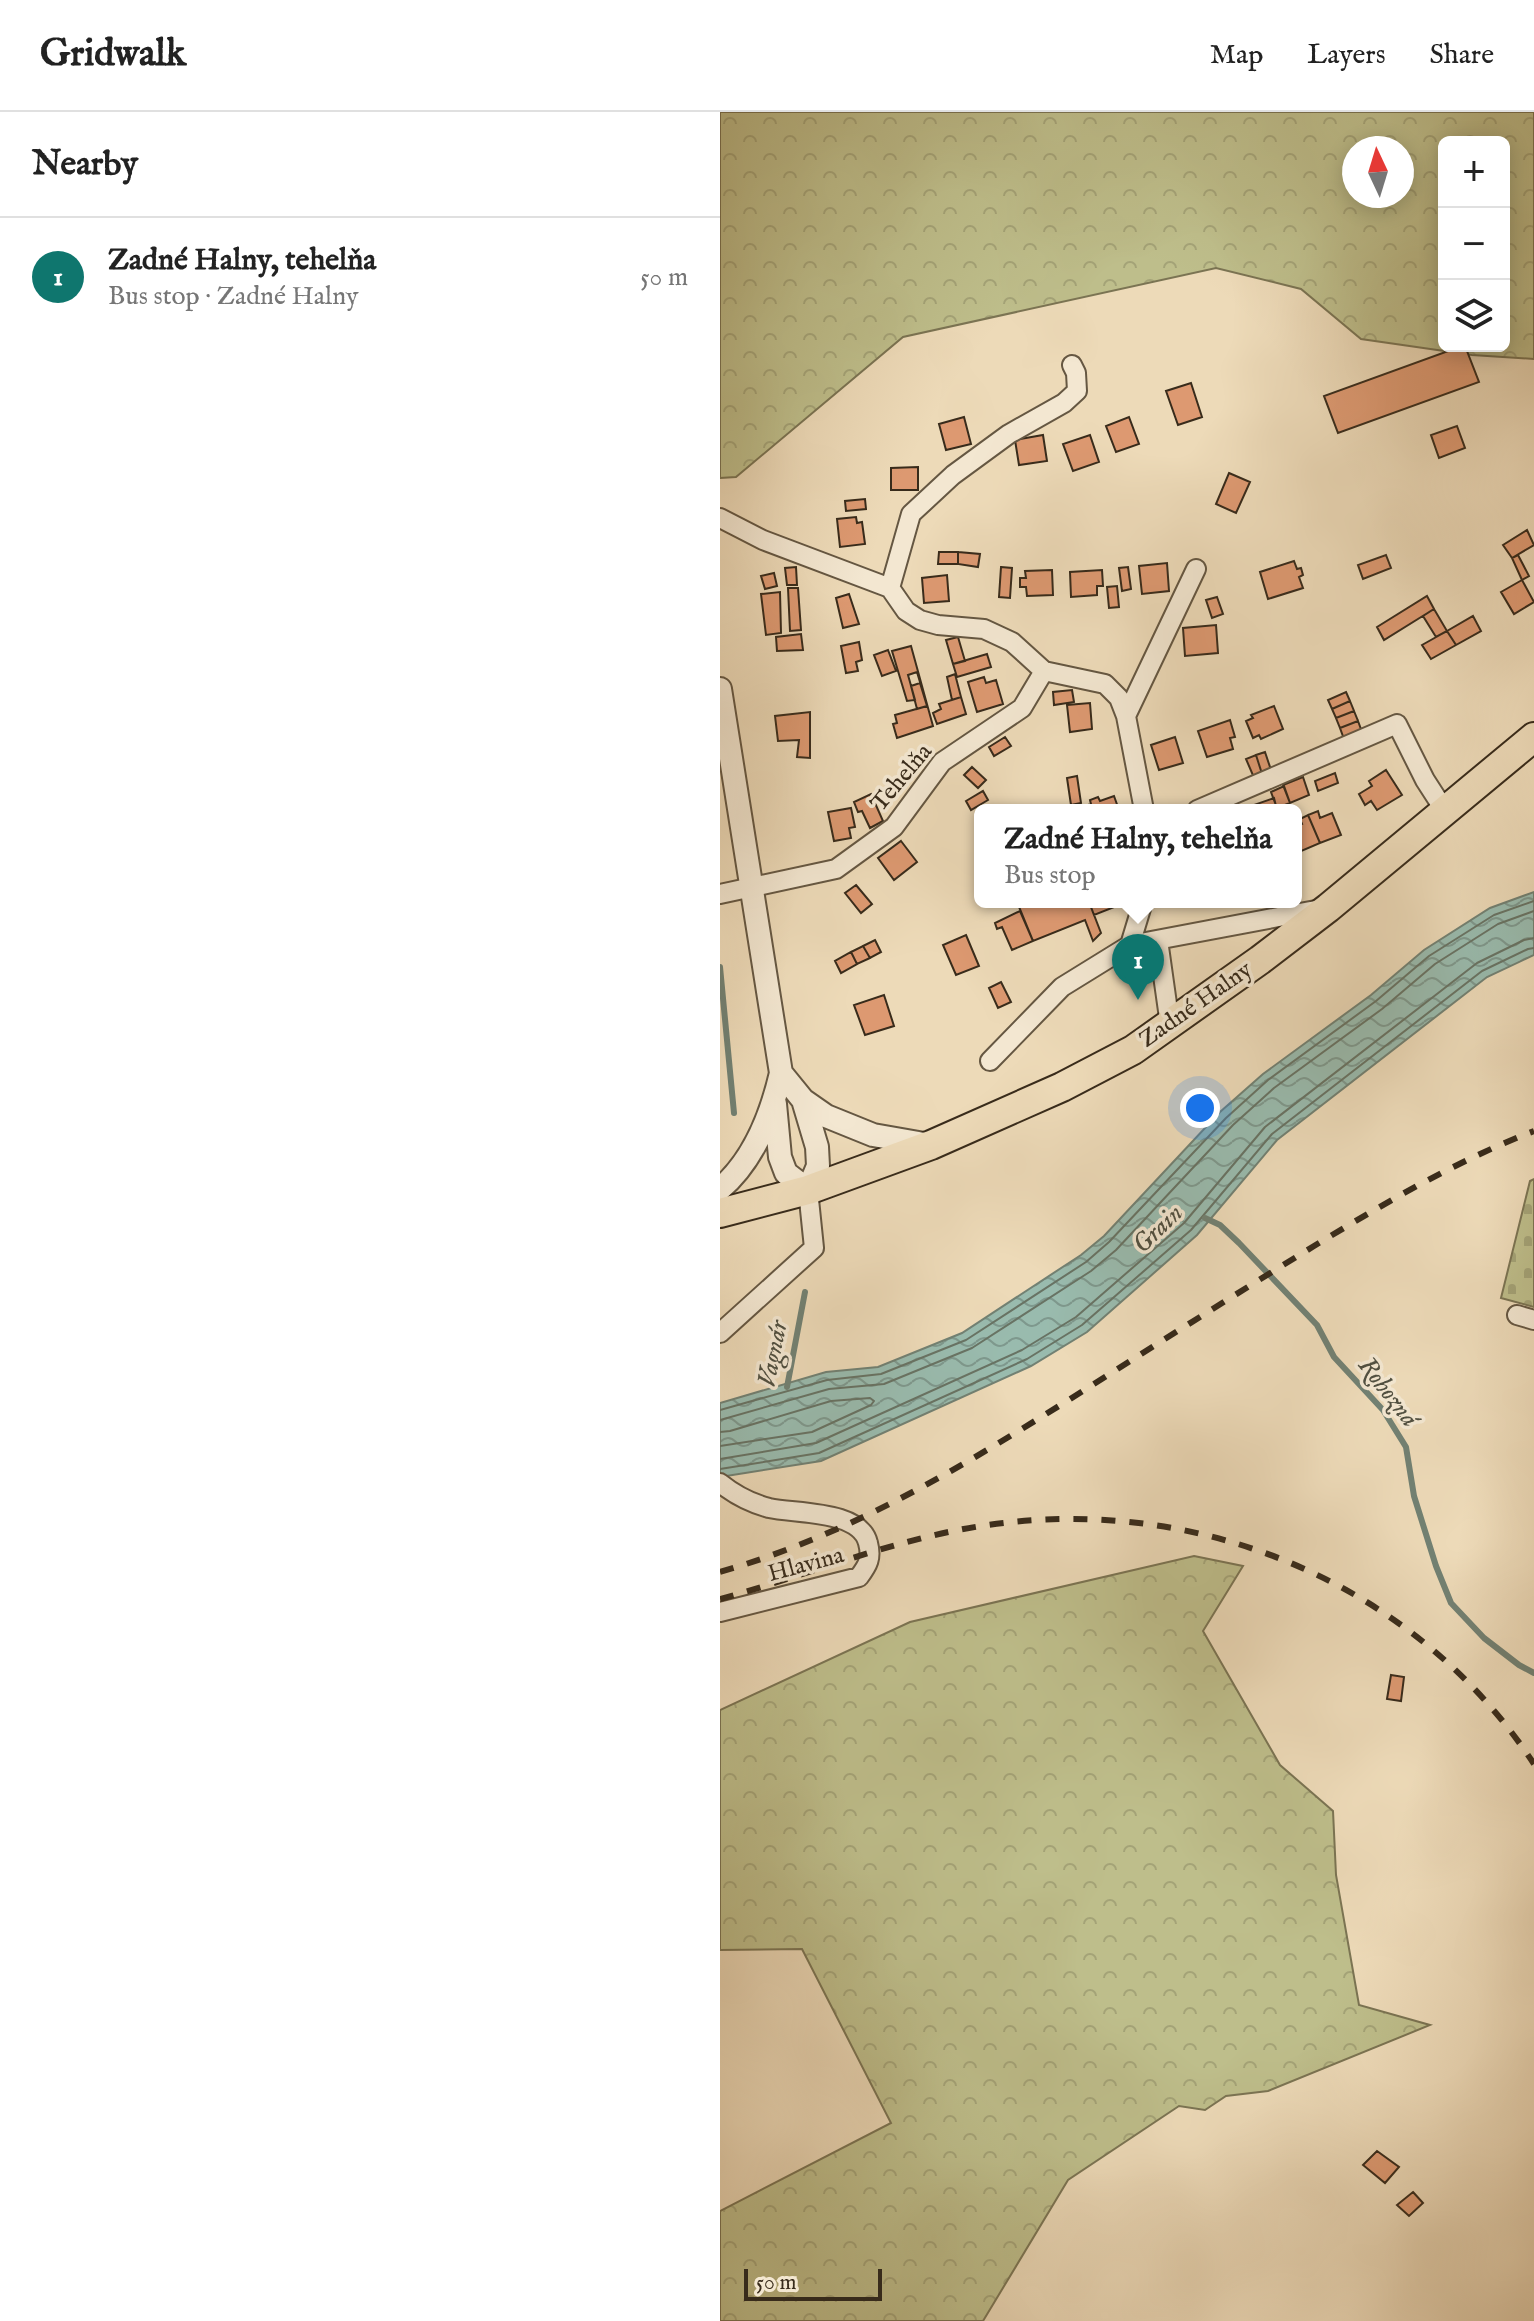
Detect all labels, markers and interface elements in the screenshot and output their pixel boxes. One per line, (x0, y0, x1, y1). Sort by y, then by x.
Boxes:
text: Gridwalk (40, 31, 186, 79)
text: Map (1210, 38, 1263, 73)
text: Layers (1307, 38, 1386, 73)
text: Share (1430, 38, 1494, 73)
north arrow (1342, 136, 1414, 208)
map controls (1438, 136, 1510, 352)
button: + (1438, 136, 1510, 208)
text: Nearby (32, 143, 138, 186)
button: − (1438, 208, 1510, 280)
text: Zadné Halny, tehelňa (108, 242, 376, 280)
text: 1 (53, 261, 63, 294)
text: 50 m (640, 261, 688, 294)
text: Bus stop · Zadné Halny (108, 280, 359, 313)
button: layers (1438, 280, 1510, 352)
street label: Tehelňa (864, 737, 940, 819)
popup (974, 804, 1302, 908)
text: Zadné Halny, tehelňa (1004, 821, 1272, 859)
text: Bus stop (1004, 859, 1096, 892)
pin: 1 (1112, 934, 1164, 1000)
street label: Zadné Halny (1133, 955, 1259, 1055)
your location (1180, 1088, 1220, 1128)
water label: Grain (1126, 1197, 1190, 1261)
water label: Vagnár (750, 1317, 797, 1391)
water label: Rohozná (1350, 1350, 1427, 1436)
street label: Hlavina (765, 1540, 848, 1590)
scale bar (744, 2265, 882, 2301)
text: 50 m (756, 2269, 797, 2297)

